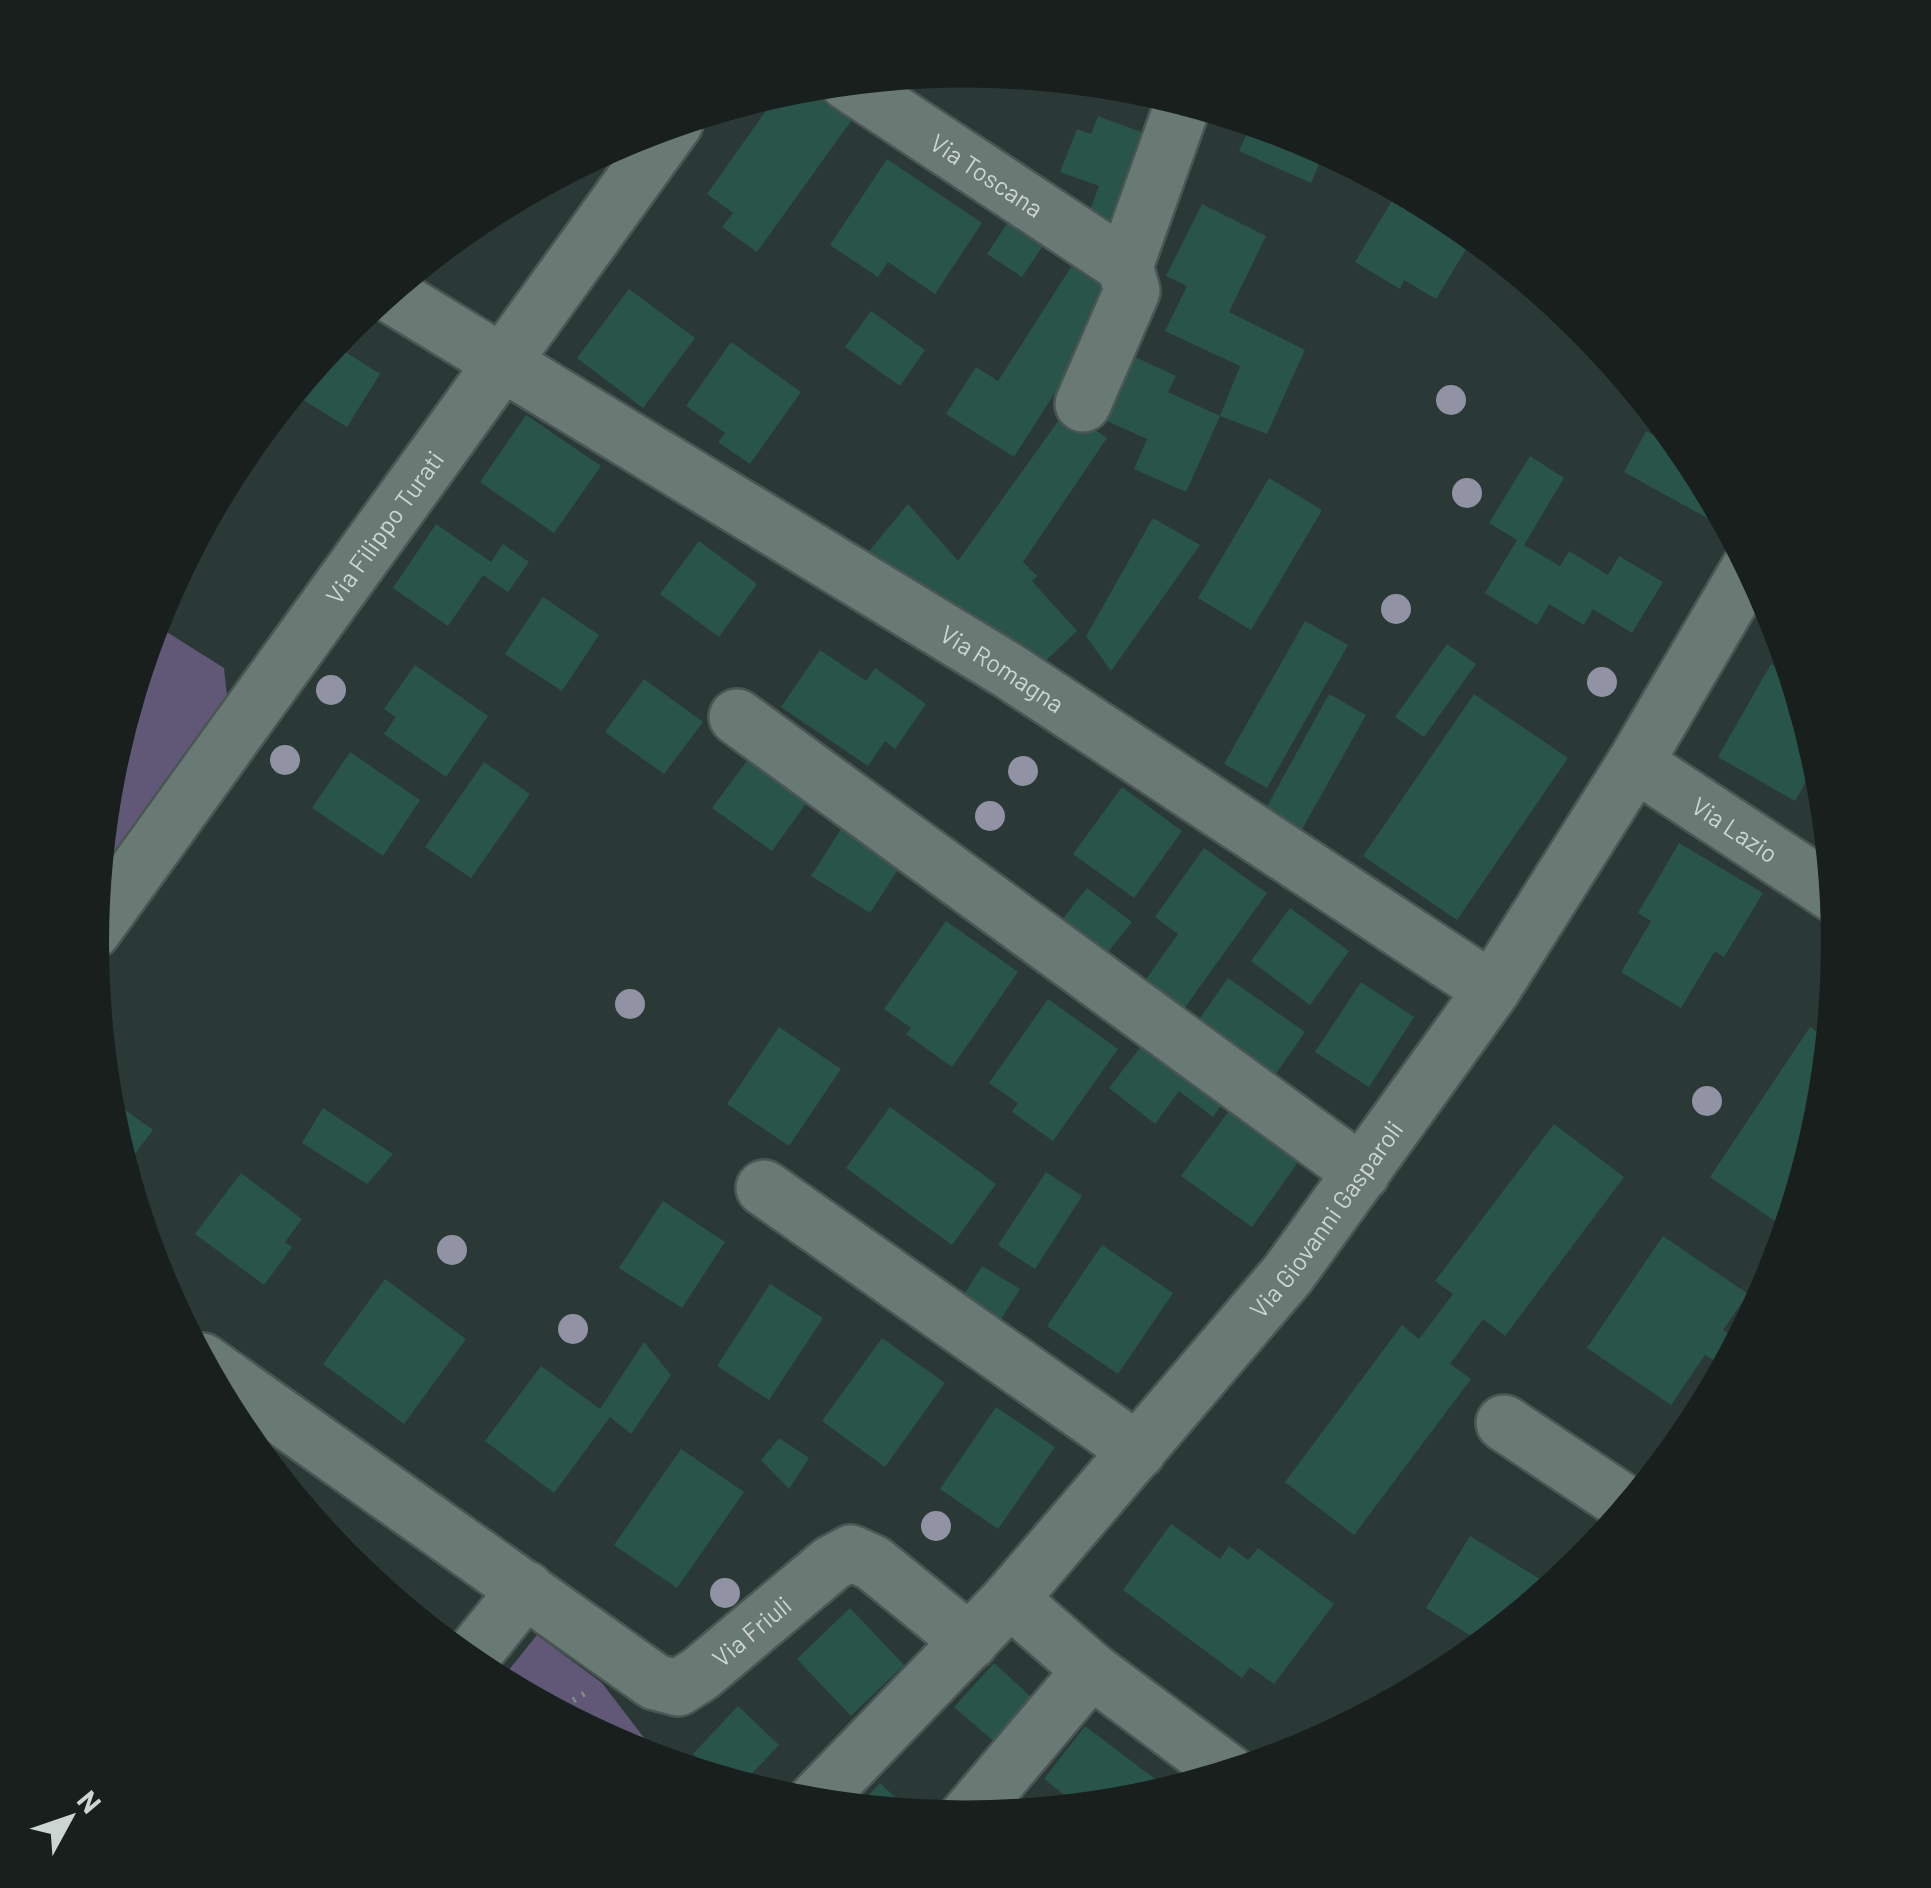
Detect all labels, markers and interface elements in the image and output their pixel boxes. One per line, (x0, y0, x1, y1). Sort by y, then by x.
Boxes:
street label: Via Toscana (925, 127, 1049, 223)
street label: Via Filippo Turati (319, 444, 449, 609)
street label: Via Romagna (935, 618, 1070, 718)
street label: Via Lazio (1686, 790, 1784, 868)
street label: Via Giovanni Gasparoli (1243, 1114, 1409, 1323)
street label: Via Friuli (706, 1589, 797, 1673)
north arrow (20, 1768, 120, 1868)
text: N (71, 1783, 109, 1819)

